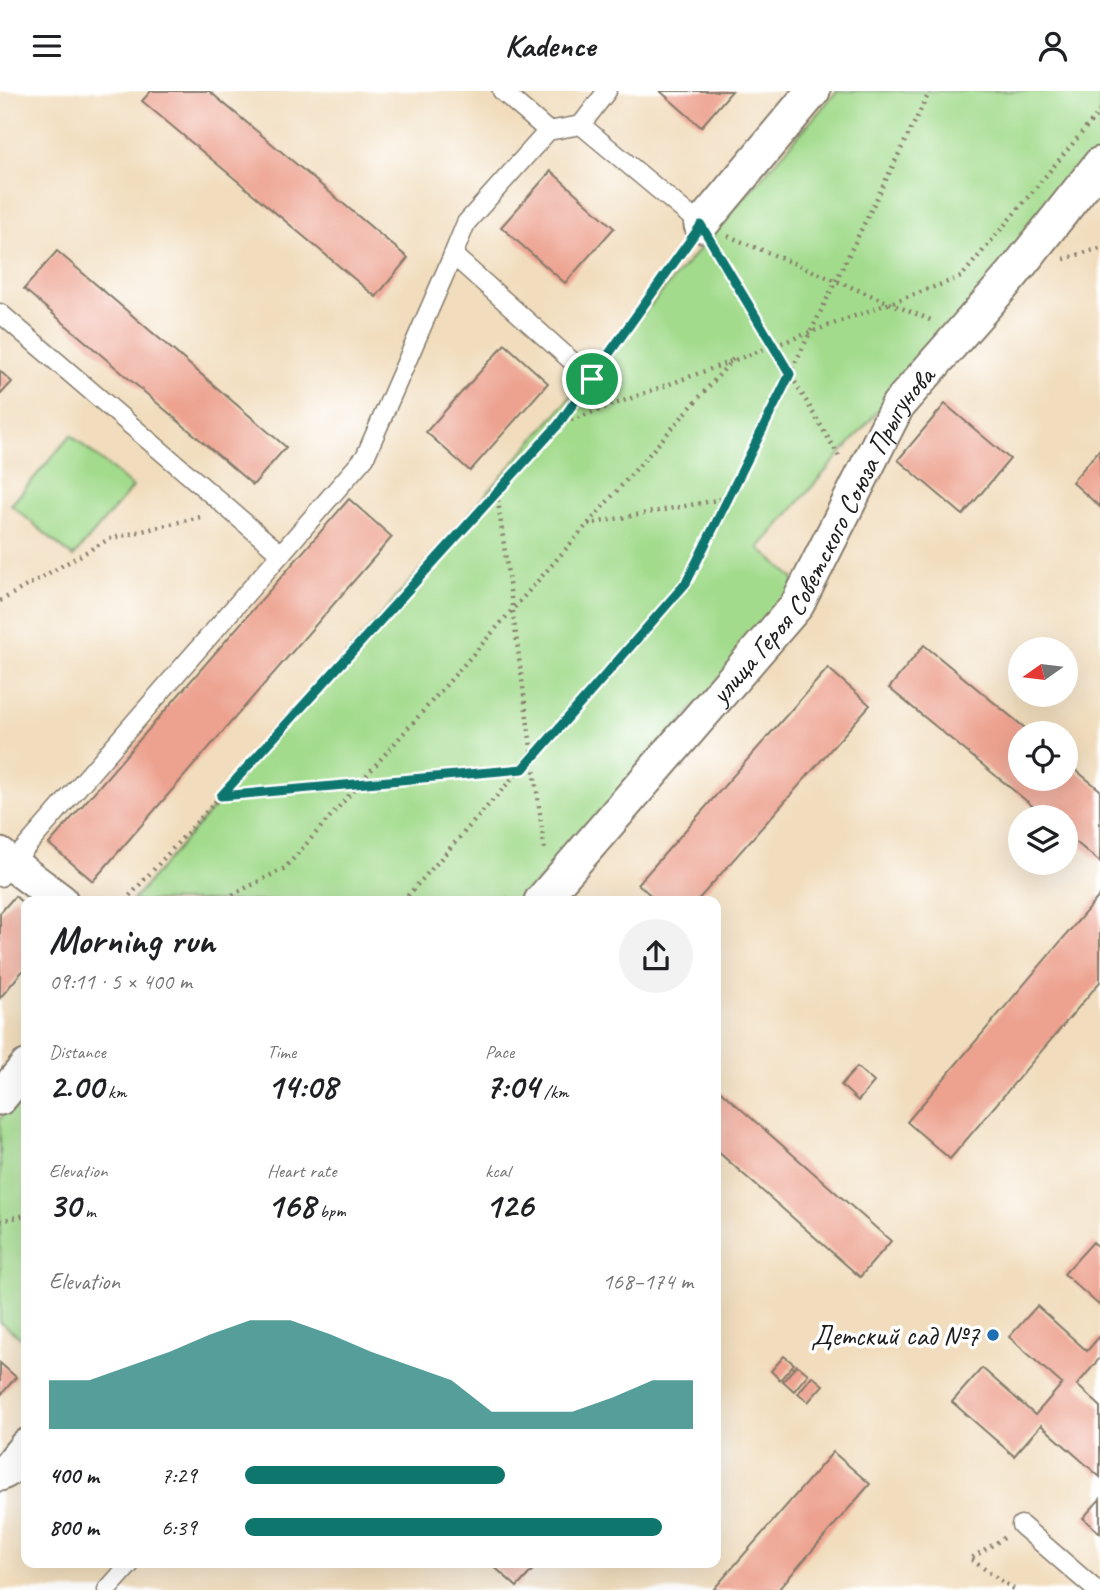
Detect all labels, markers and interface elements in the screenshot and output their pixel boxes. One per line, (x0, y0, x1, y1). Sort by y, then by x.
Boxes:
text: Kadence (505, 25, 595, 66)
icon: menu (28, 27, 66, 65)
icon: person (1034, 27, 1072, 65)
pin (562, 349, 622, 409)
street label: улица Героя Советского Союза Прыгунова (701, 357, 943, 712)
icon: arrive (573, 360, 611, 398)
north arrow (1008, 637, 1078, 707)
map controls (1008, 637, 1078, 875)
button: locate (1008, 721, 1078, 791)
button: layers (1008, 805, 1078, 875)
text: Morning run (49, 917, 215, 964)
button: share (619, 919, 693, 993)
text: 09:11 · 5 × 400 m (49, 967, 192, 996)
text: Distance (49, 1040, 106, 1064)
text: Time (267, 1040, 296, 1064)
text: Pace (485, 1040, 514, 1064)
text: 2.00 (49, 1064, 103, 1109)
text: 14:08 (267, 1064, 337, 1109)
text: 7:04 (485, 1064, 539, 1109)
text: km (103, 1080, 126, 1104)
text: /km (539, 1080, 568, 1104)
text: Elevation (49, 1159, 107, 1183)
text: Heart rate (267, 1159, 336, 1183)
text: kcal (485, 1159, 510, 1183)
text: 30 (49, 1183, 81, 1228)
text: 168 (267, 1183, 315, 1228)
text: 126 (485, 1183, 533, 1228)
text: m (81, 1199, 96, 1223)
text: bpm (315, 1199, 346, 1223)
text: Elevation (49, 1267, 120, 1296)
text: 168–174 m (602, 1267, 693, 1296)
place label: Детский сад №7 (811, 1318, 980, 1353)
marker: Детский сад №7 (985, 1327, 1001, 1343)
text: 400 m (49, 1461, 99, 1490)
text: 7:29 (161, 1461, 197, 1490)
text: 800 m (49, 1513, 99, 1542)
text: 6:39 (161, 1513, 197, 1542)

